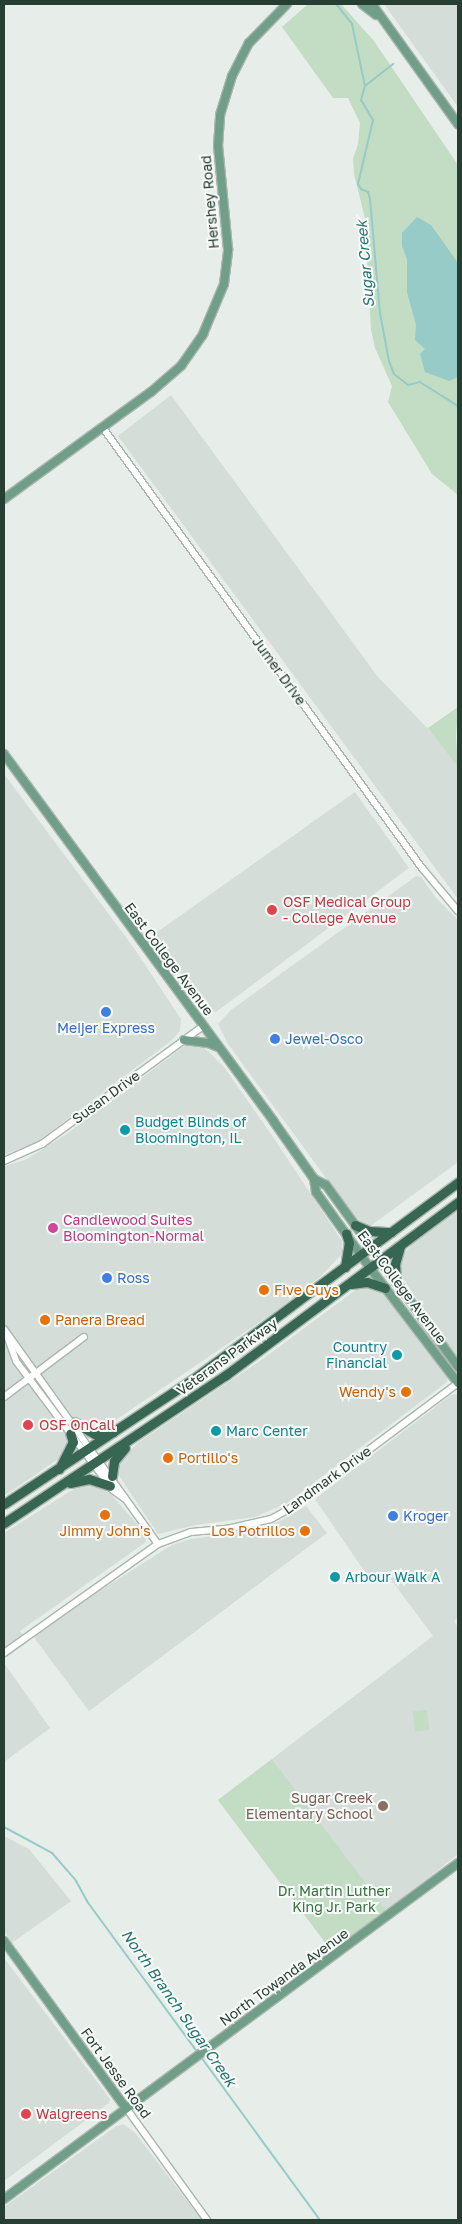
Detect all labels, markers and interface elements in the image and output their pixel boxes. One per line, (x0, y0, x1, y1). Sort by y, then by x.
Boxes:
street label: Hershey Road (198, 155, 222, 249)
water label: Sugar Creek (352, 220, 378, 308)
street label: Jumer Drive (249, 634, 309, 708)
place label: OSF Medical Group - College Avenue (283, 894, 411, 926)
street label: East College Avenue (121, 899, 217, 1019)
marker: OSF Medical Group - College Avenue (265, 903, 279, 917)
marker: Meijer Express (100, 1006, 112, 1018)
place label: Meijer Express (57, 1020, 155, 1036)
place label: Jewel-Osco (285, 1031, 363, 1047)
marker: Jewel-Osco (269, 1033, 281, 1045)
street label: Susan Drive (69, 1067, 143, 1127)
place label: Budget Blinds of Bloomington, IL (135, 1114, 246, 1146)
marker: Budget Blinds of Bloomington, IL (119, 1124, 131, 1136)
place label: Candlewood Suites Bloomington-Normal (63, 1212, 204, 1244)
marker: Candlewood Suites Bloomington-Normal (47, 1222, 59, 1234)
street label: East College Avenue (354, 1227, 450, 1347)
place label: Ross (117, 1270, 150, 1286)
marker: Ross (101, 1272, 113, 1284)
place label: Five Guys (274, 1282, 339, 1298)
marker: Five Guys (258, 1284, 270, 1296)
place label: Panera Bread (55, 1312, 145, 1328)
marker: Panera Bread (39, 1314, 51, 1326)
street label: Veterans Parkway (173, 1315, 281, 1399)
place label: Country Financial (326, 1339, 387, 1371)
marker: Country Financial (391, 1349, 403, 1361)
place label: Wendy's (339, 1384, 396, 1400)
marker: Wendy's (400, 1386, 412, 1398)
place label: OSF OnCall (39, 1417, 116, 1433)
marker: OSF OnCall (21, 1418, 35, 1432)
place label: Marc Center (226, 1423, 308, 1439)
marker: Marc Center (210, 1425, 222, 1437)
street label: Landmark Drive (280, 1442, 374, 1518)
place label: Portillo's (178, 1450, 238, 1466)
marker: Portillo's (162, 1452, 174, 1464)
place label: Kroger (403, 1508, 449, 1524)
marker: Jimmy John's (99, 1509, 111, 1521)
marker: Kroger (387, 1510, 399, 1522)
place label: Jimmy John's (59, 1523, 151, 1539)
place label: Los Potrillos (211, 1523, 295, 1539)
marker: Los Potrillos (299, 1525, 311, 1537)
place label: Arbour Walk A (345, 1569, 440, 1585)
marker: Arbour Walk A (329, 1571, 341, 1583)
place label: Sugar Creek Elementary School (246, 1790, 373, 1822)
marker: Sugar Creek Elementary School (377, 1800, 389, 1812)
park label: Dr. Martin Luther King Jr. Park (278, 1883, 390, 1915)
street label: North Towanda Avenue (216, 1925, 352, 2029)
water label: North Branch Sugar Creek (118, 1926, 240, 2090)
street label: Fort Jesse Road (77, 2024, 155, 2122)
place label: Walgreens (36, 2106, 107, 2122)
marker: Walgreens (20, 2108, 32, 2120)

